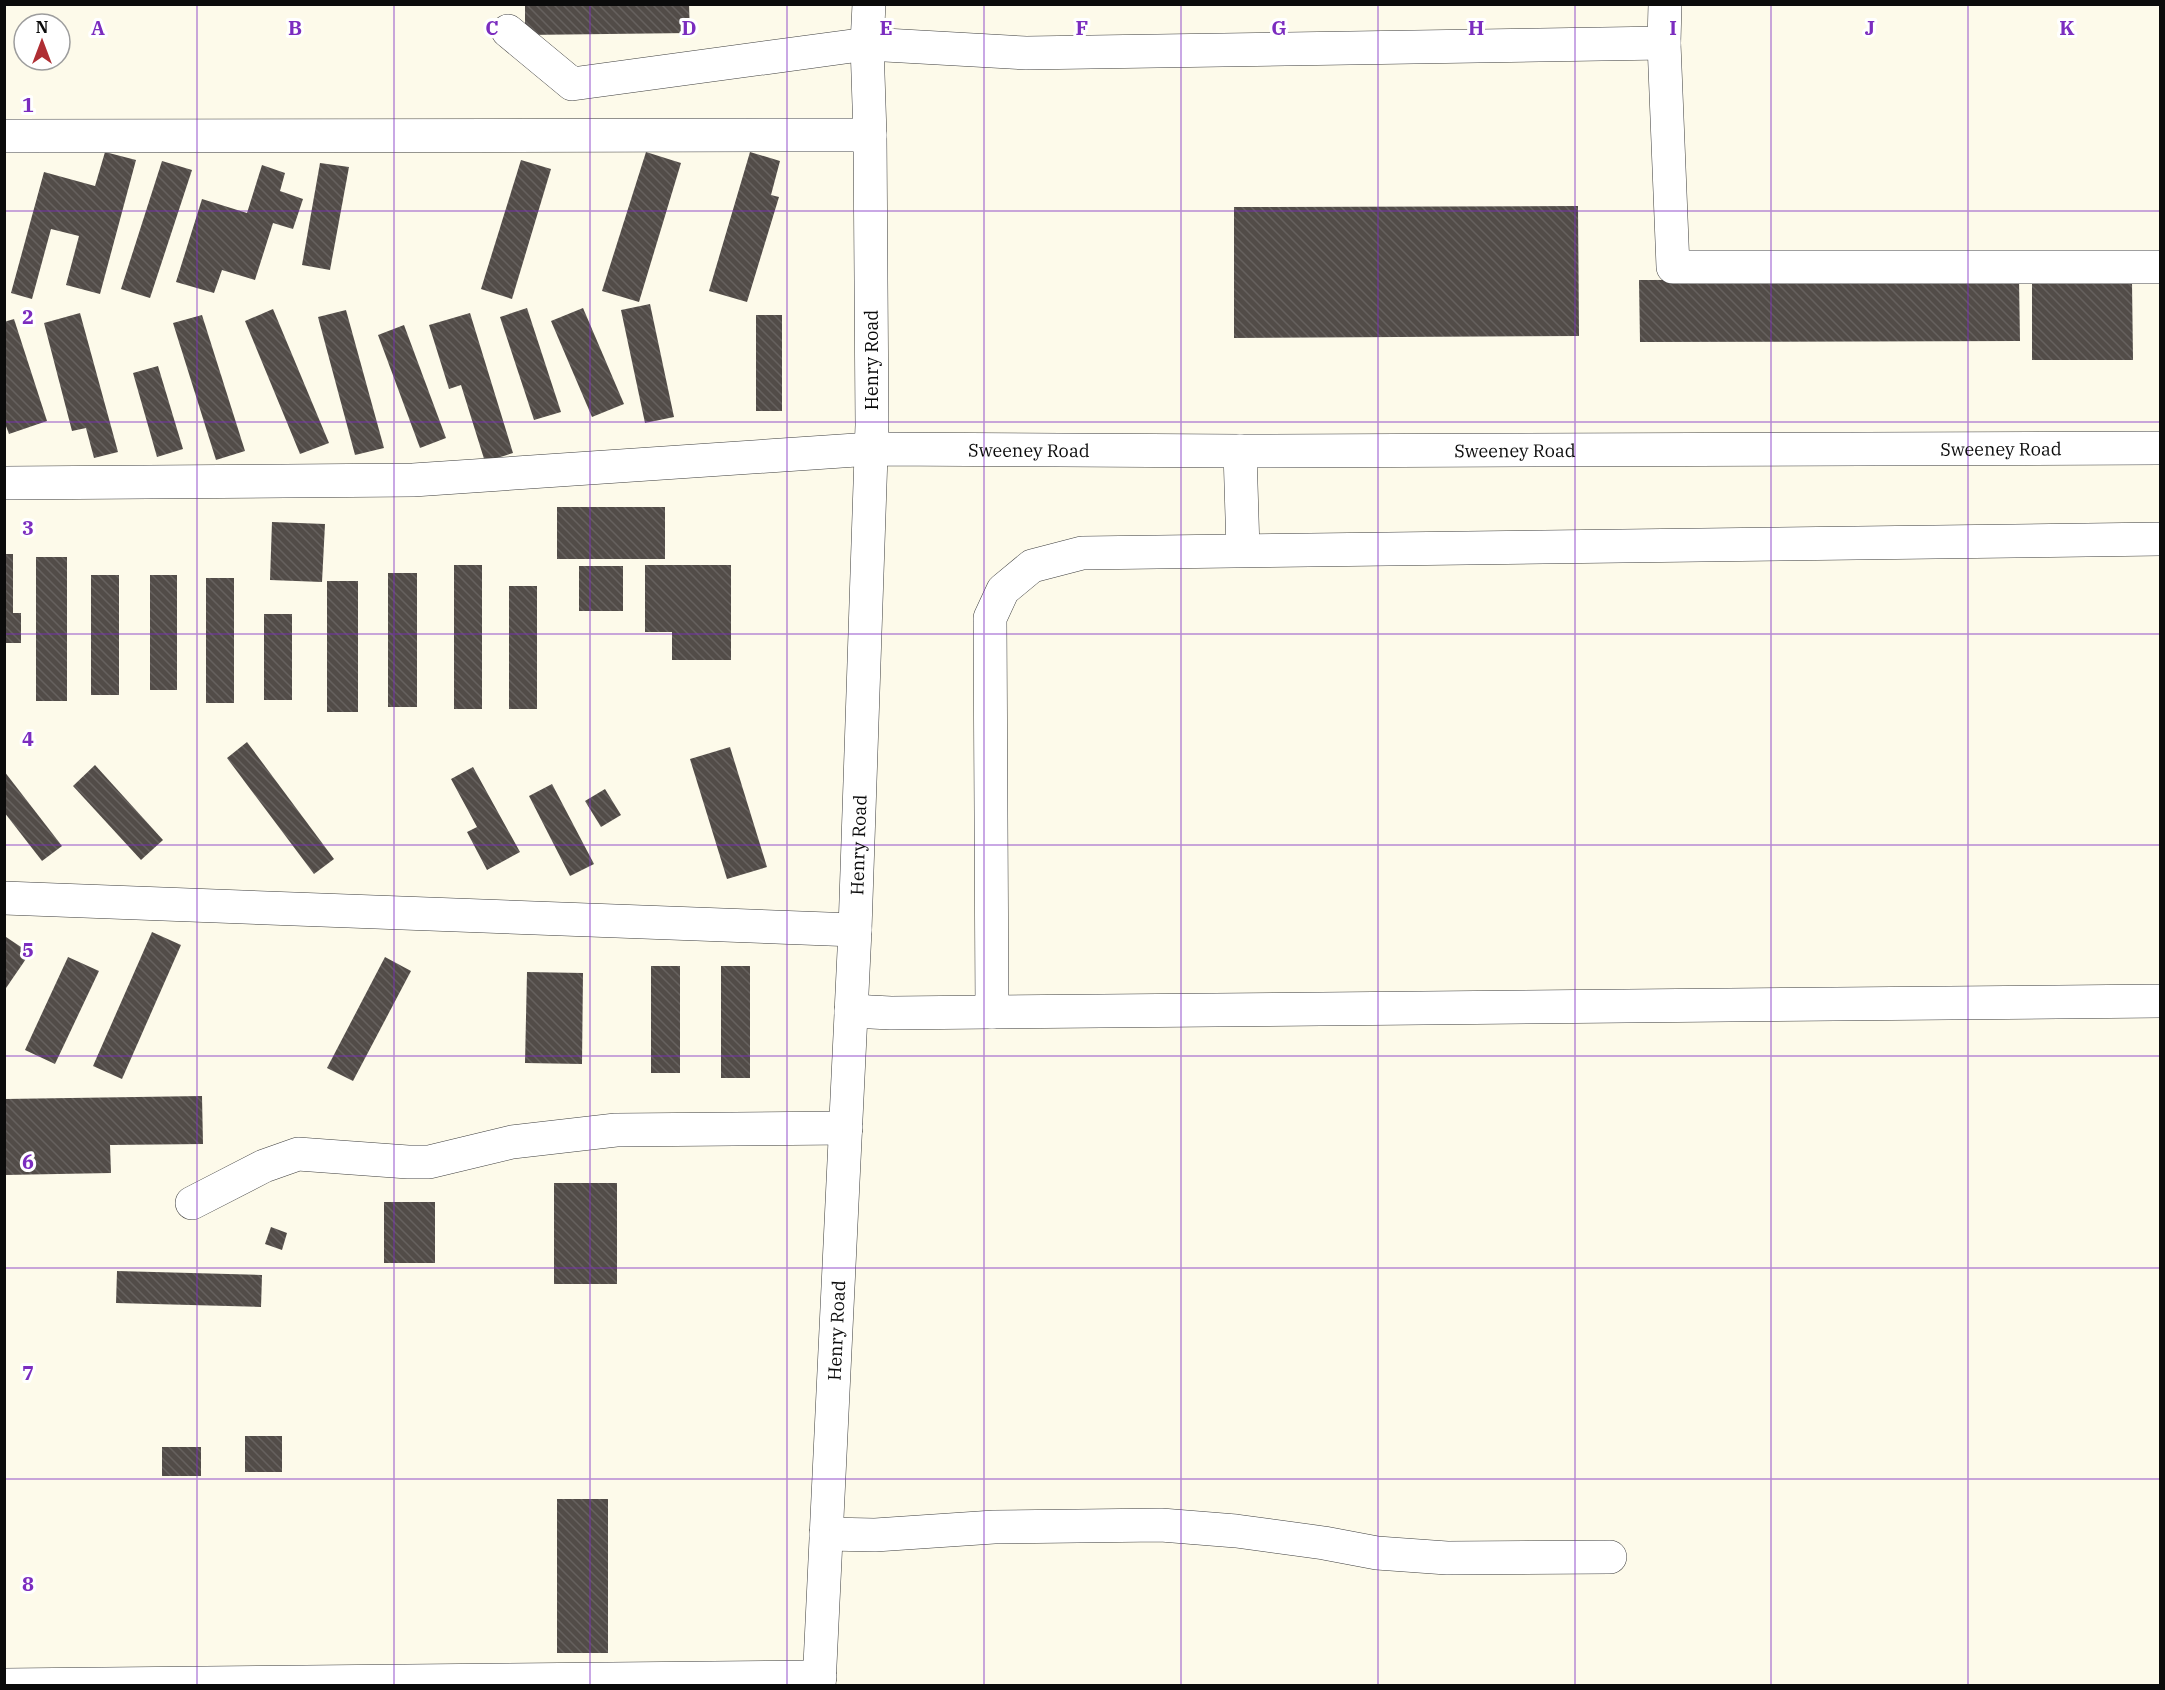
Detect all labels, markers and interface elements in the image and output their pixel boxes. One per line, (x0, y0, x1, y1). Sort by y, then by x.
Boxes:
north arrow (12, 12, 72, 72)
text: A (91, 14, 105, 41)
text: B (288, 14, 302, 41)
text: C (485, 14, 499, 41)
text: D (681, 14, 697, 41)
text: E (879, 14, 893, 41)
text: F (1076, 14, 1088, 41)
text: G (1271, 14, 1287, 41)
text: H (1468, 14, 1484, 41)
text: I (1669, 14, 1677, 41)
text: J (1865, 14, 1875, 41)
text: K (2059, 14, 2075, 41)
text: N (36, 17, 48, 37)
text: 1 (22, 91, 34, 118)
text: 2 (22, 303, 34, 330)
street label: Henry Road (860, 310, 883, 410)
street label: Sweeney Road (1940, 437, 2062, 460)
street label: Sweeney Road (968, 438, 1090, 462)
street label: Sweeney Road (1454, 438, 1576, 462)
text: 3 (22, 514, 34, 541)
text: 4 (22, 725, 34, 752)
street label: Henry Road (845, 794, 871, 896)
text: 5 (22, 936, 34, 963)
text: 6 (22, 1148, 34, 1175)
street label: Henry Road (822, 1280, 850, 1381)
text: 7 (22, 1359, 34, 1386)
text: 8 (22, 1570, 34, 1597)

